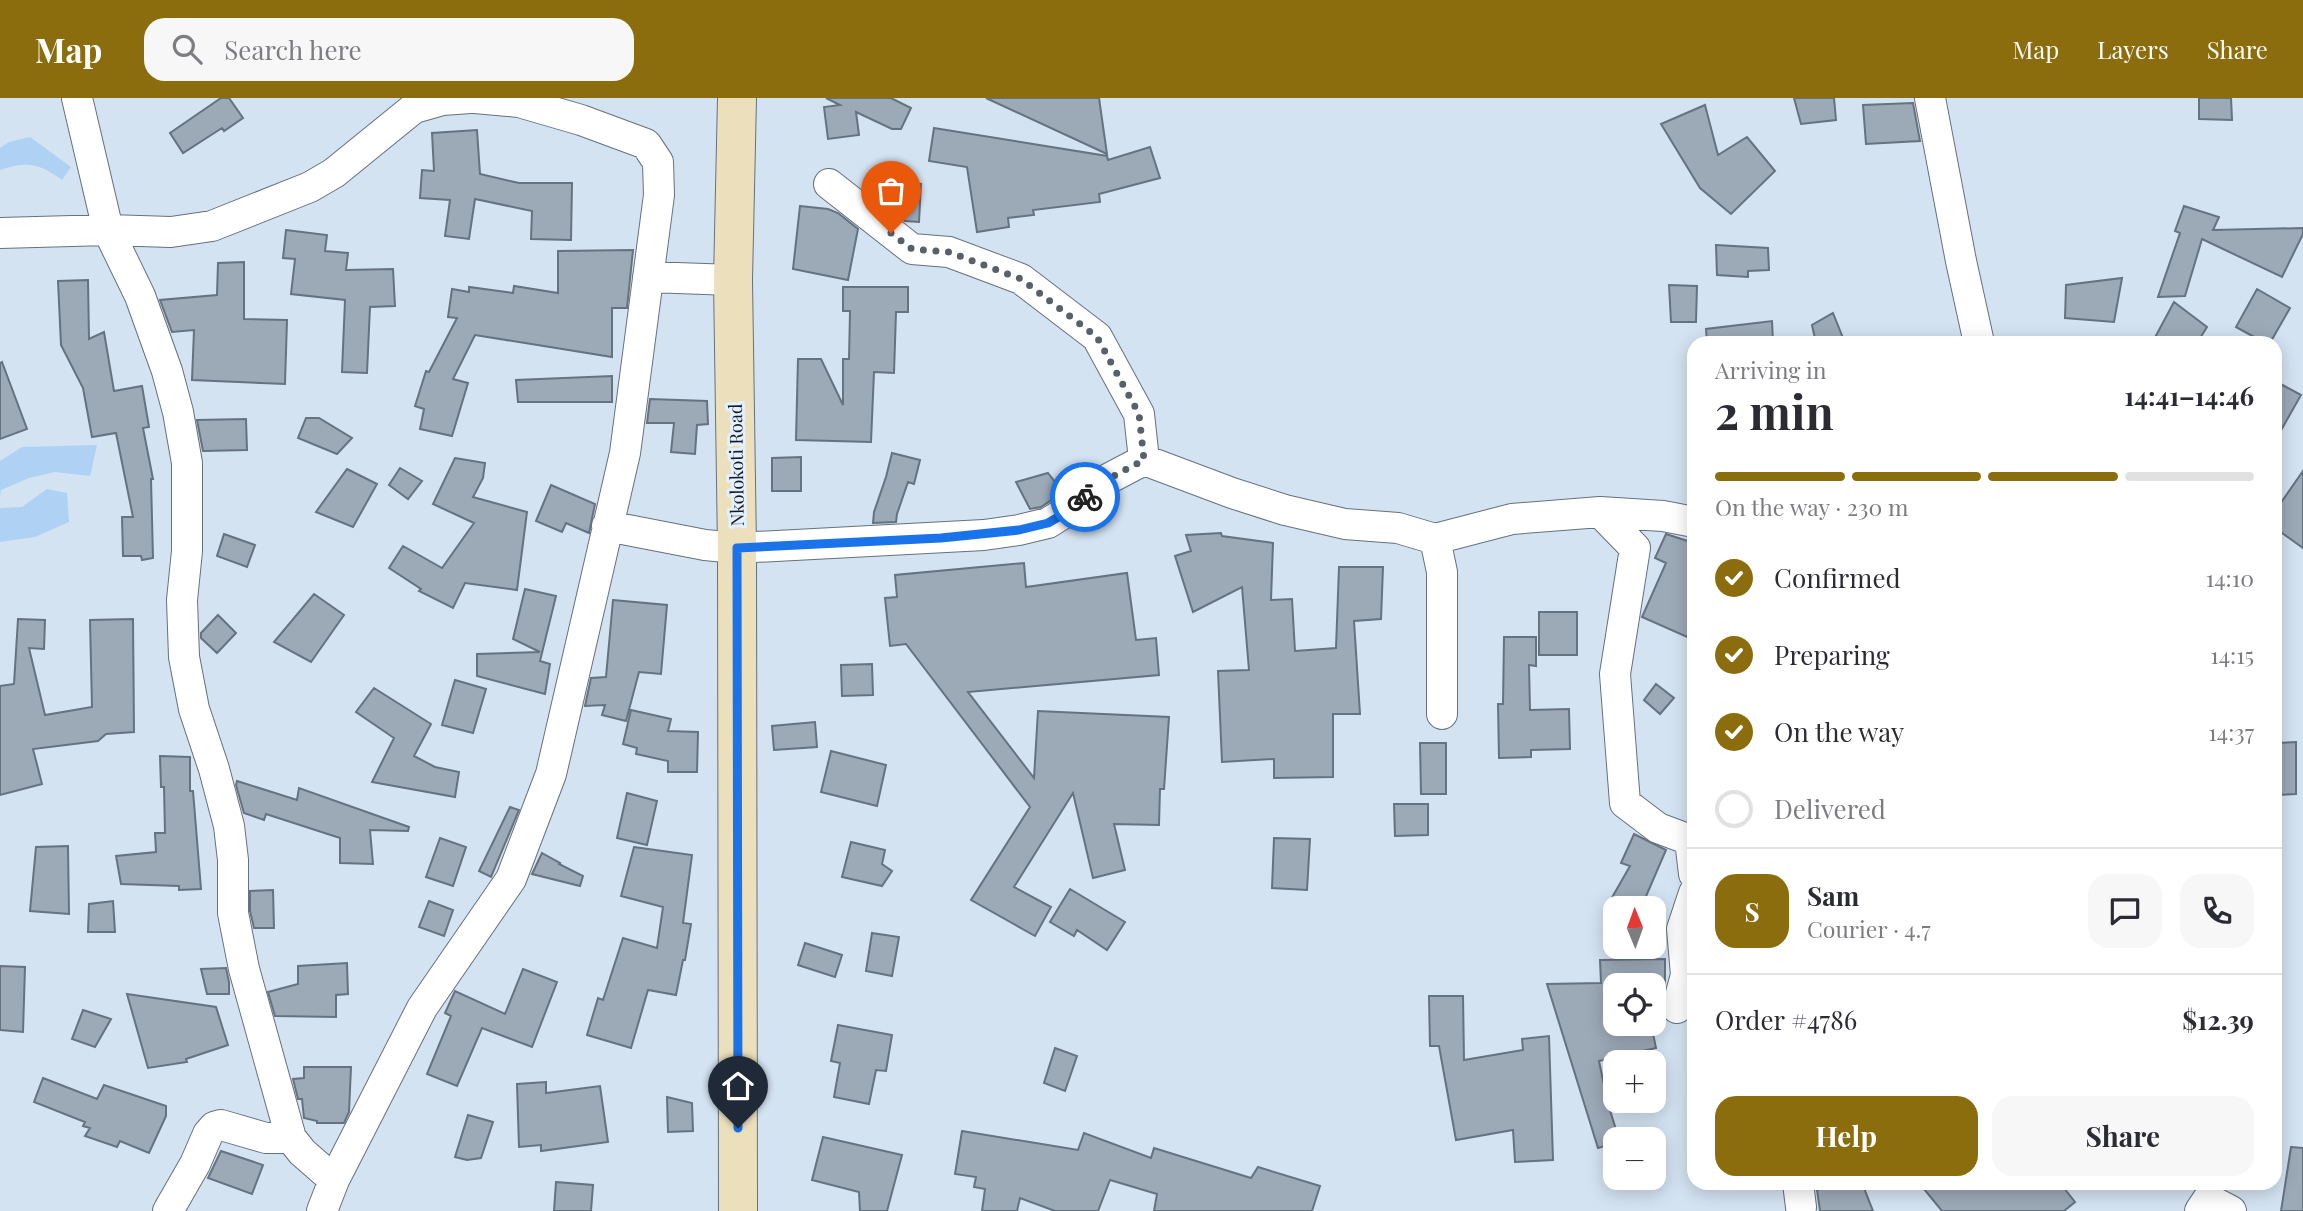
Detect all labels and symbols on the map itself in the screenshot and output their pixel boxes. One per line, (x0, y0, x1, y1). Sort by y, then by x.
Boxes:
pin (861, 161, 921, 233)
street label: Nkolokoti Road (723, 403, 749, 526)
courier (1050, 462, 1120, 532)
north arrow (1603, 896, 1666, 959)
pin (708, 1056, 768, 1128)

